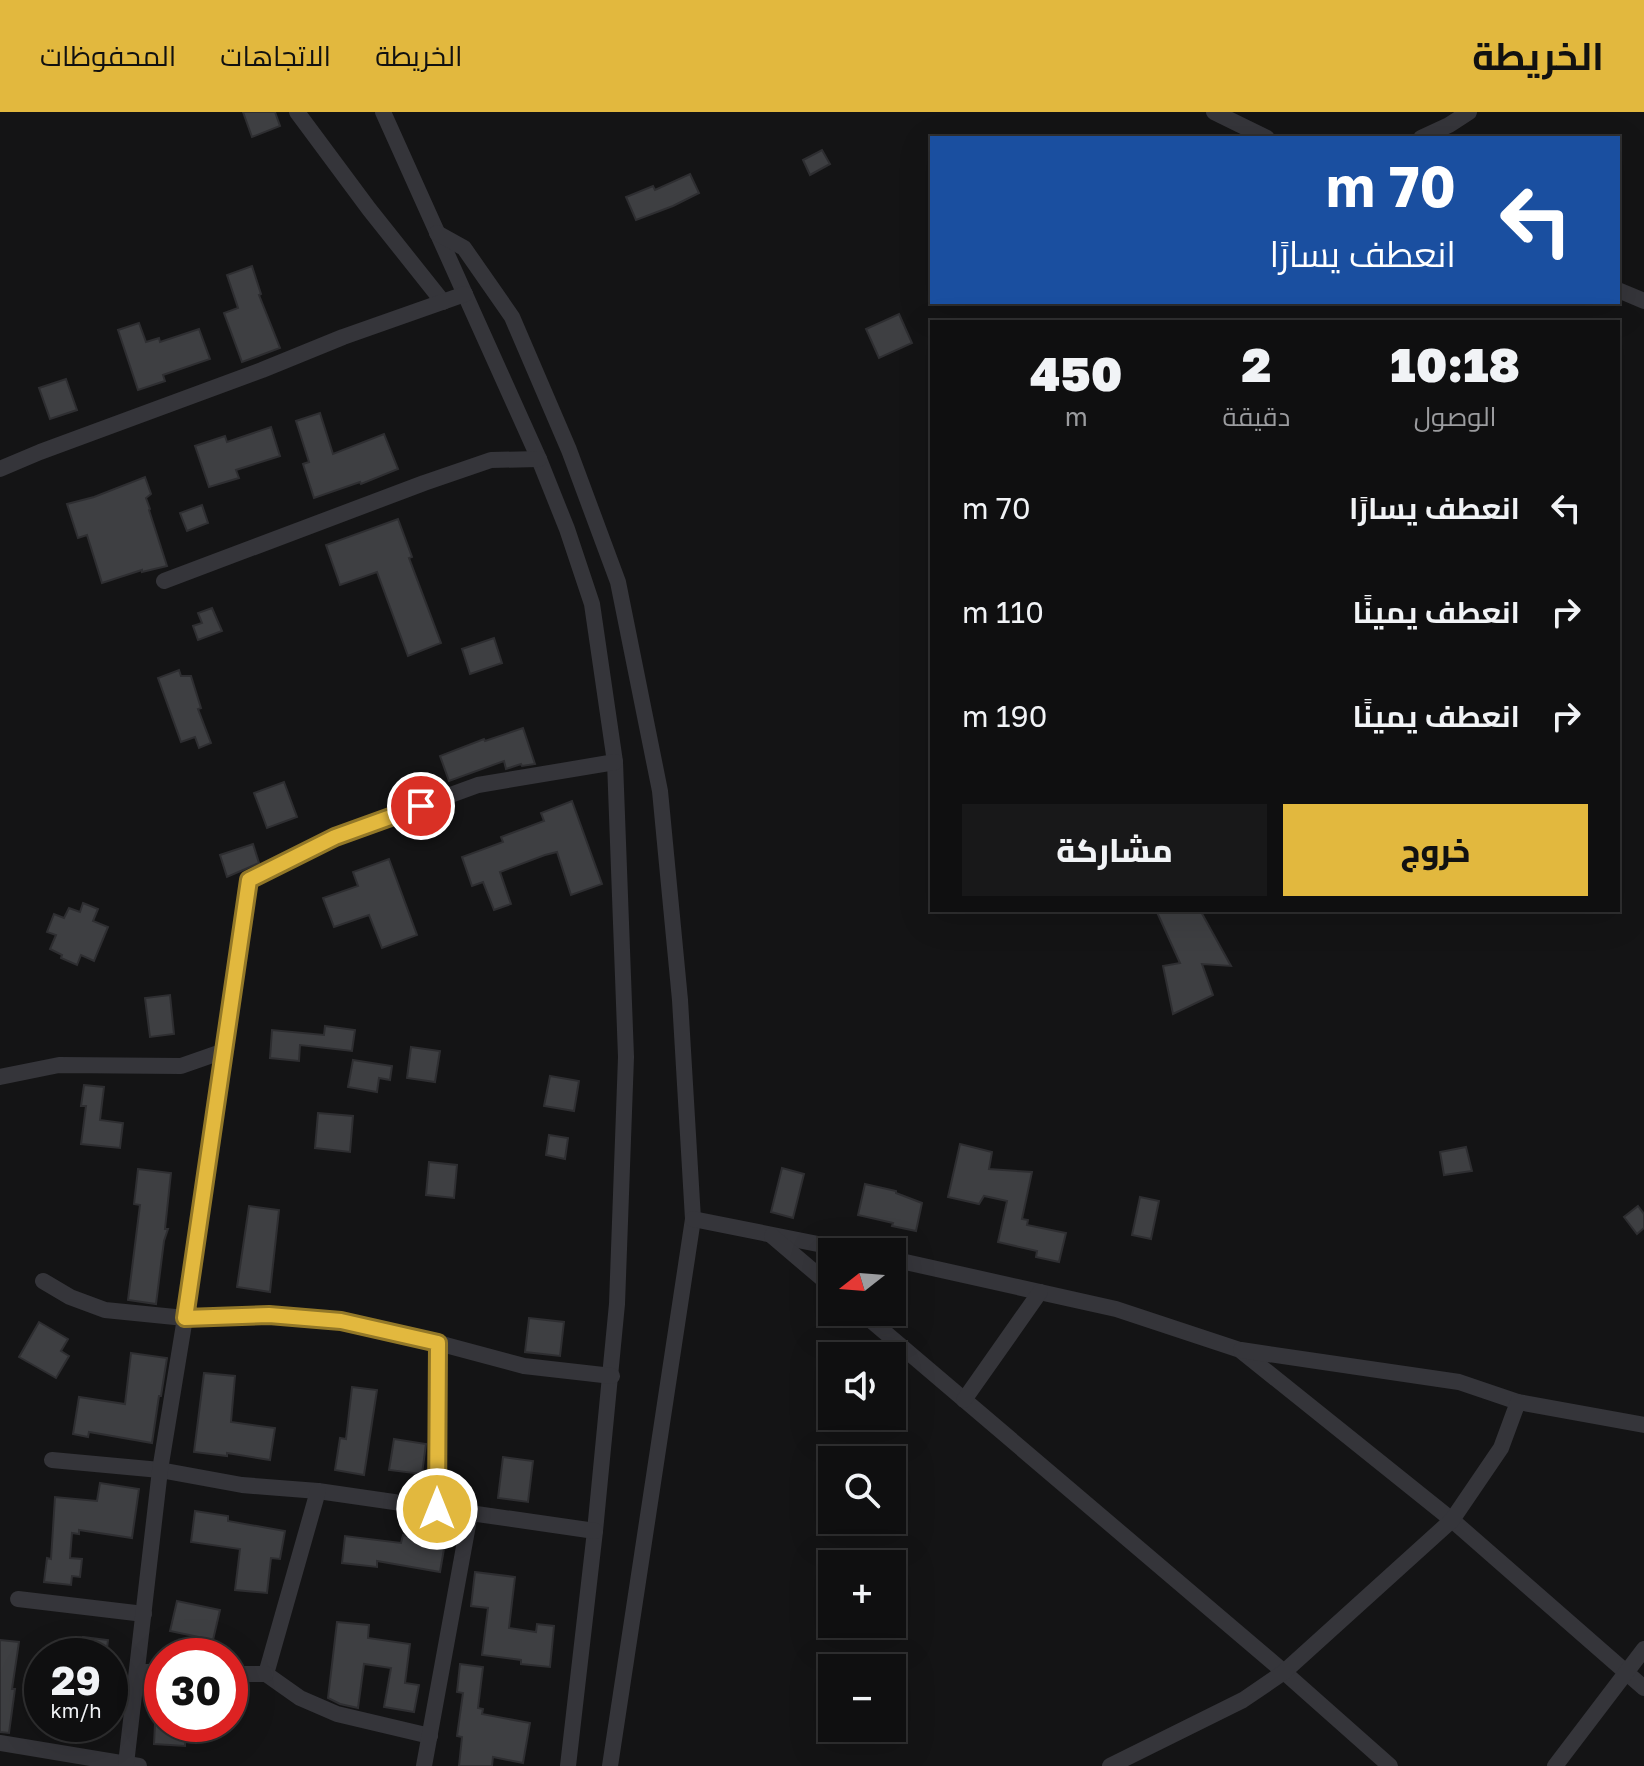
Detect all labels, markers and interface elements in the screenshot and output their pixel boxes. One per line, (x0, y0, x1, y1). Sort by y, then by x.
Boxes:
text: الخريطة (1472, 33, 1604, 78)
text: المحفوظات (40, 39, 176, 72)
text: الاتجاهات (220, 39, 331, 72)
text: الخريطة (375, 39, 463, 72)
text: 70 m (1326, 152, 1456, 219)
icon: left (1484, 168, 1588, 272)
text: انعطف يسارًا (1270, 232, 1456, 275)
text: 2 (1242, 335, 1271, 393)
text: 10:18 (1390, 335, 1520, 393)
text: 450 (1030, 344, 1123, 402)
text: m (1065, 401, 1088, 432)
text: دقيقة (1223, 401, 1290, 432)
text: الوصول (1414, 401, 1497, 432)
icon: left (1544, 486, 1588, 530)
text: 70 m (962, 490, 1031, 526)
text: انعطف يسارًا (1349, 490, 1520, 526)
icon: right (1544, 590, 1588, 634)
text: 110 m (962, 594, 1044, 630)
text: انعطف يمينًا (1353, 594, 1520, 630)
icon: right (1544, 694, 1588, 738)
text: 190 m (962, 698, 1047, 734)
text: انعطف يمينًا (1353, 698, 1520, 734)
pin (387, 772, 455, 840)
icon: arrive (399, 784, 443, 828)
button: مشاركة (962, 804, 1267, 896)
button: خروج (1283, 804, 1588, 896)
north arrow (818, 1238, 906, 1326)
map controls (818, 1238, 906, 1742)
button: sound (818, 1342, 906, 1430)
button: search (818, 1446, 906, 1534)
position arrow (395, 1467, 479, 1551)
button: + (818, 1550, 906, 1638)
speed limit sign: 30 (144, 1638, 248, 1742)
button: − (818, 1654, 906, 1742)
text: 29 (51, 1656, 101, 1704)
text: km/h (51, 1698, 101, 1722)

